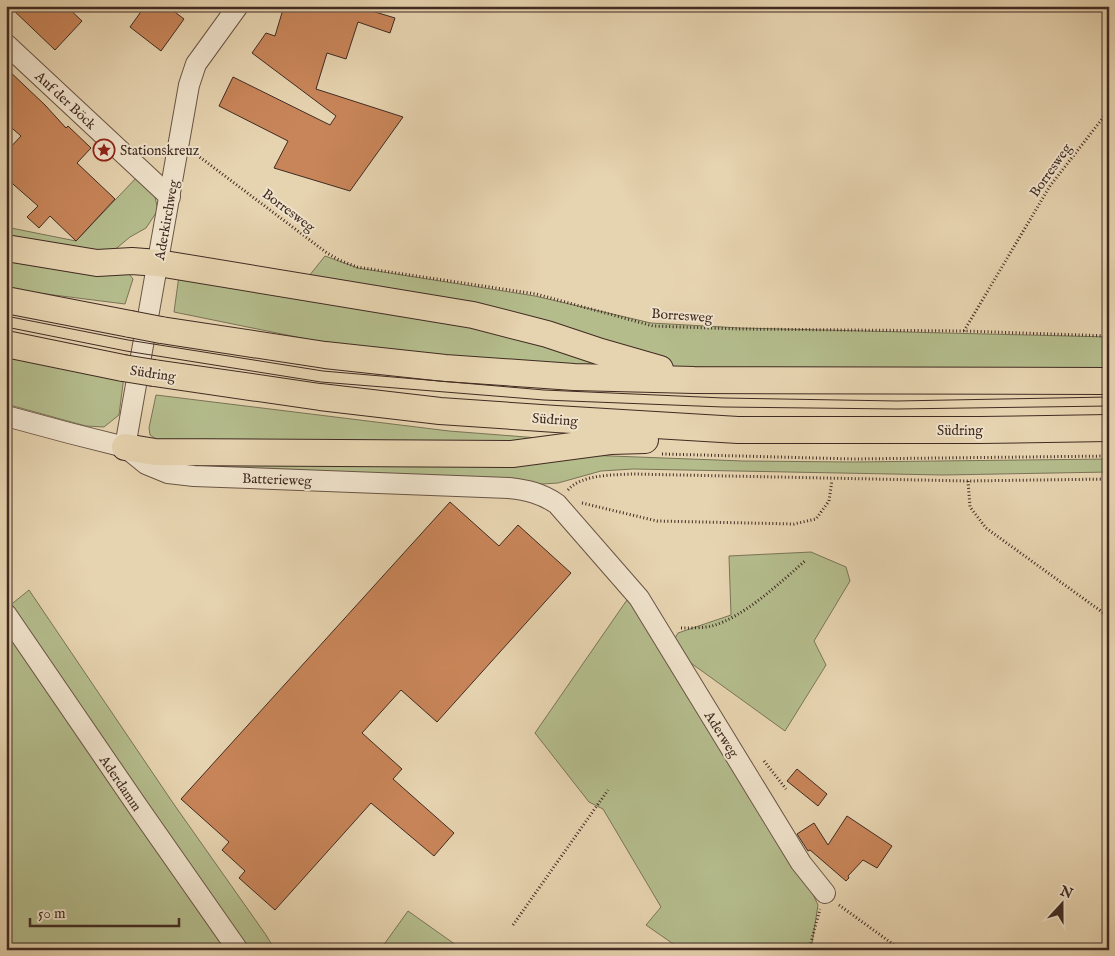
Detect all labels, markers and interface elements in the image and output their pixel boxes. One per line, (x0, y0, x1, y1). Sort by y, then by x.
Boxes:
street label: Auf der Böck (30, 67, 100, 134)
place icon: Stationskreuz (92, 138, 116, 162)
street label: Borresweg (1026, 140, 1076, 201)
place label: Stationskreuz (120, 142, 200, 160)
street label: Aderkirchweg (151, 178, 183, 263)
street label: Borresweg (258, 185, 319, 237)
street label: Borresweg (651, 305, 714, 327)
street label: Südring (129, 362, 177, 386)
street label: Südring (531, 409, 579, 431)
street label: Südring (937, 422, 983, 440)
street label: Batterieweg (242, 470, 313, 490)
street label: Aderweg (699, 707, 743, 762)
street label: Aderdamm (94, 751, 146, 815)
north arrow (1038, 878, 1088, 928)
text: N (1056, 882, 1075, 903)
scale bar (30, 896, 179, 928)
text: 50 m (38, 904, 66, 923)

